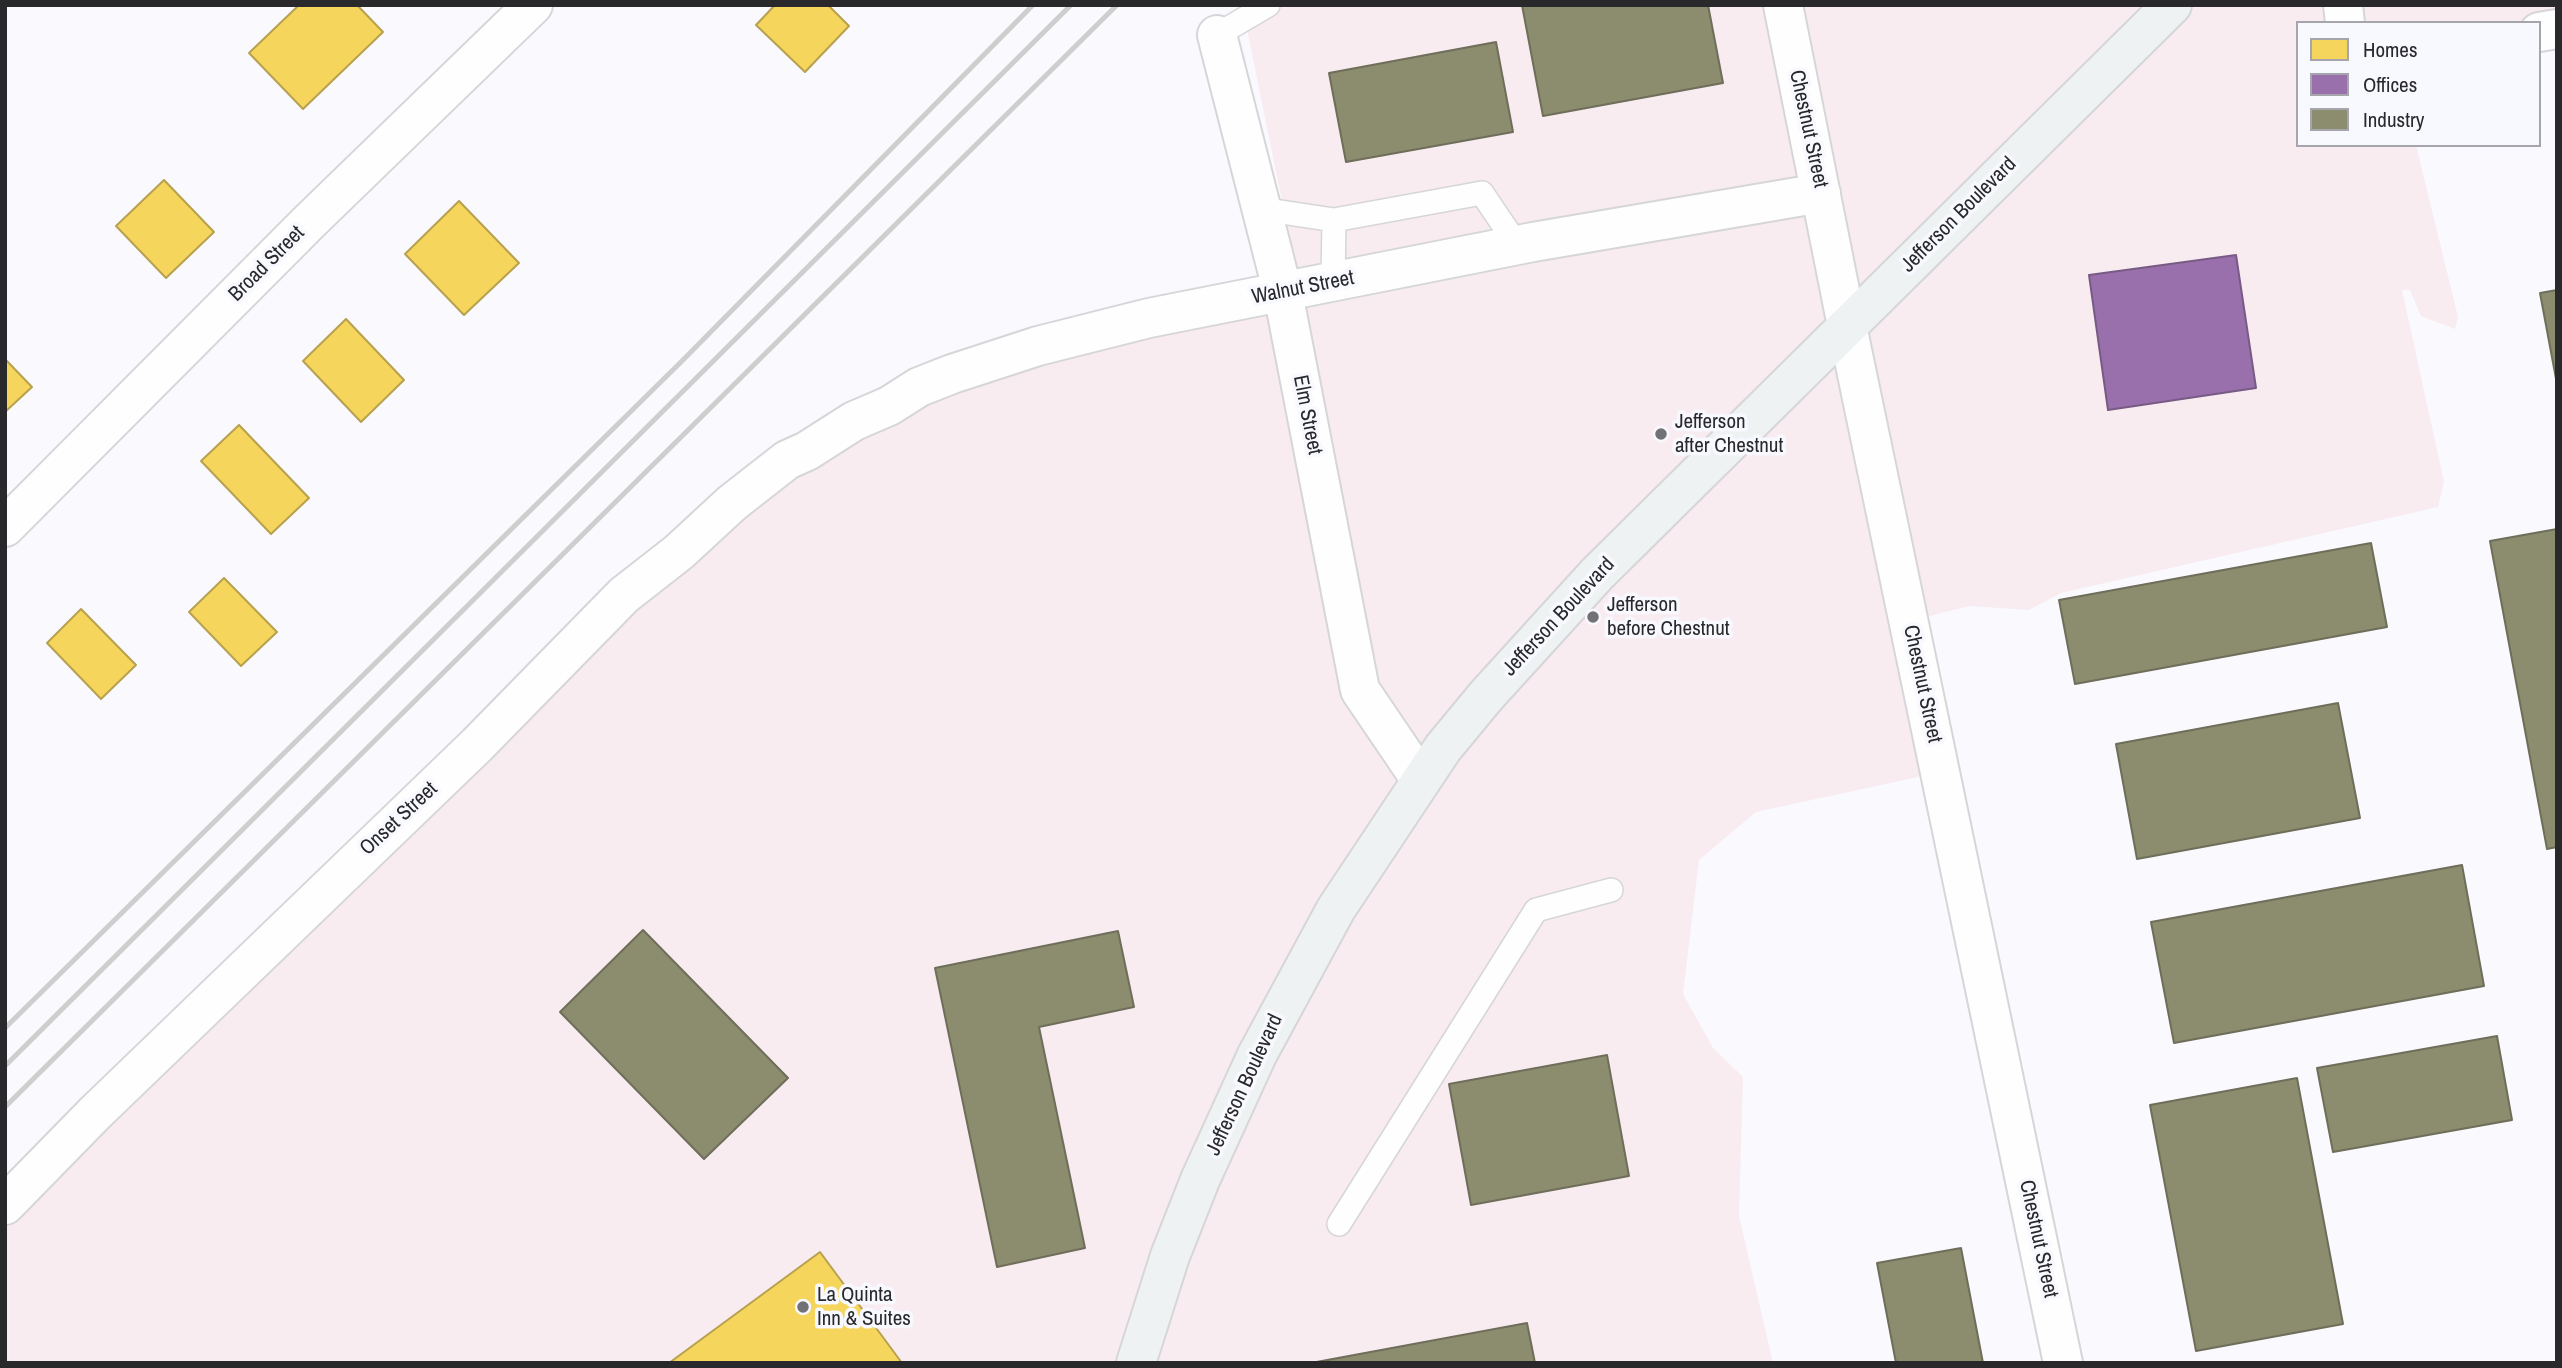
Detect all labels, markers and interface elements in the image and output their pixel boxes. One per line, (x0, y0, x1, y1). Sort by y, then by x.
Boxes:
legend (2296, 21, 2541, 147)
text: Homes (2363, 35, 2418, 64)
street label: Chestnut Street (1783, 68, 1833, 190)
text: Offices (2363, 70, 2417, 99)
text: Industry (2363, 105, 2424, 134)
street label: Jefferson Boulevard (1896, 152, 2022, 278)
street label: Broad Street (224, 221, 310, 307)
street label: Walnut Street (1250, 266, 1356, 310)
street label: Elm Street (1287, 373, 1327, 457)
place label: Jefferson after Chestnut (1675, 409, 1783, 459)
marker: Jefferson after Chestnut (1653, 426, 1669, 442)
street label: Jefferson Boulevard (1498, 553, 1620, 681)
place label: Jefferson before Chestnut (1607, 592, 1730, 642)
marker: Jefferson before Chestnut (1585, 609, 1601, 625)
street label: Chestnut Street (1897, 623, 1947, 745)
street label: Onset Street (355, 777, 443, 861)
street label: Jefferson Boulevard (1201, 1010, 1289, 1160)
street label: Chestnut Street (2013, 1178, 2063, 1300)
place label: La Quinta Inn & Suites (817, 1282, 911, 1332)
marker: La Quinta Inn & Suites (795, 1299, 811, 1315)

